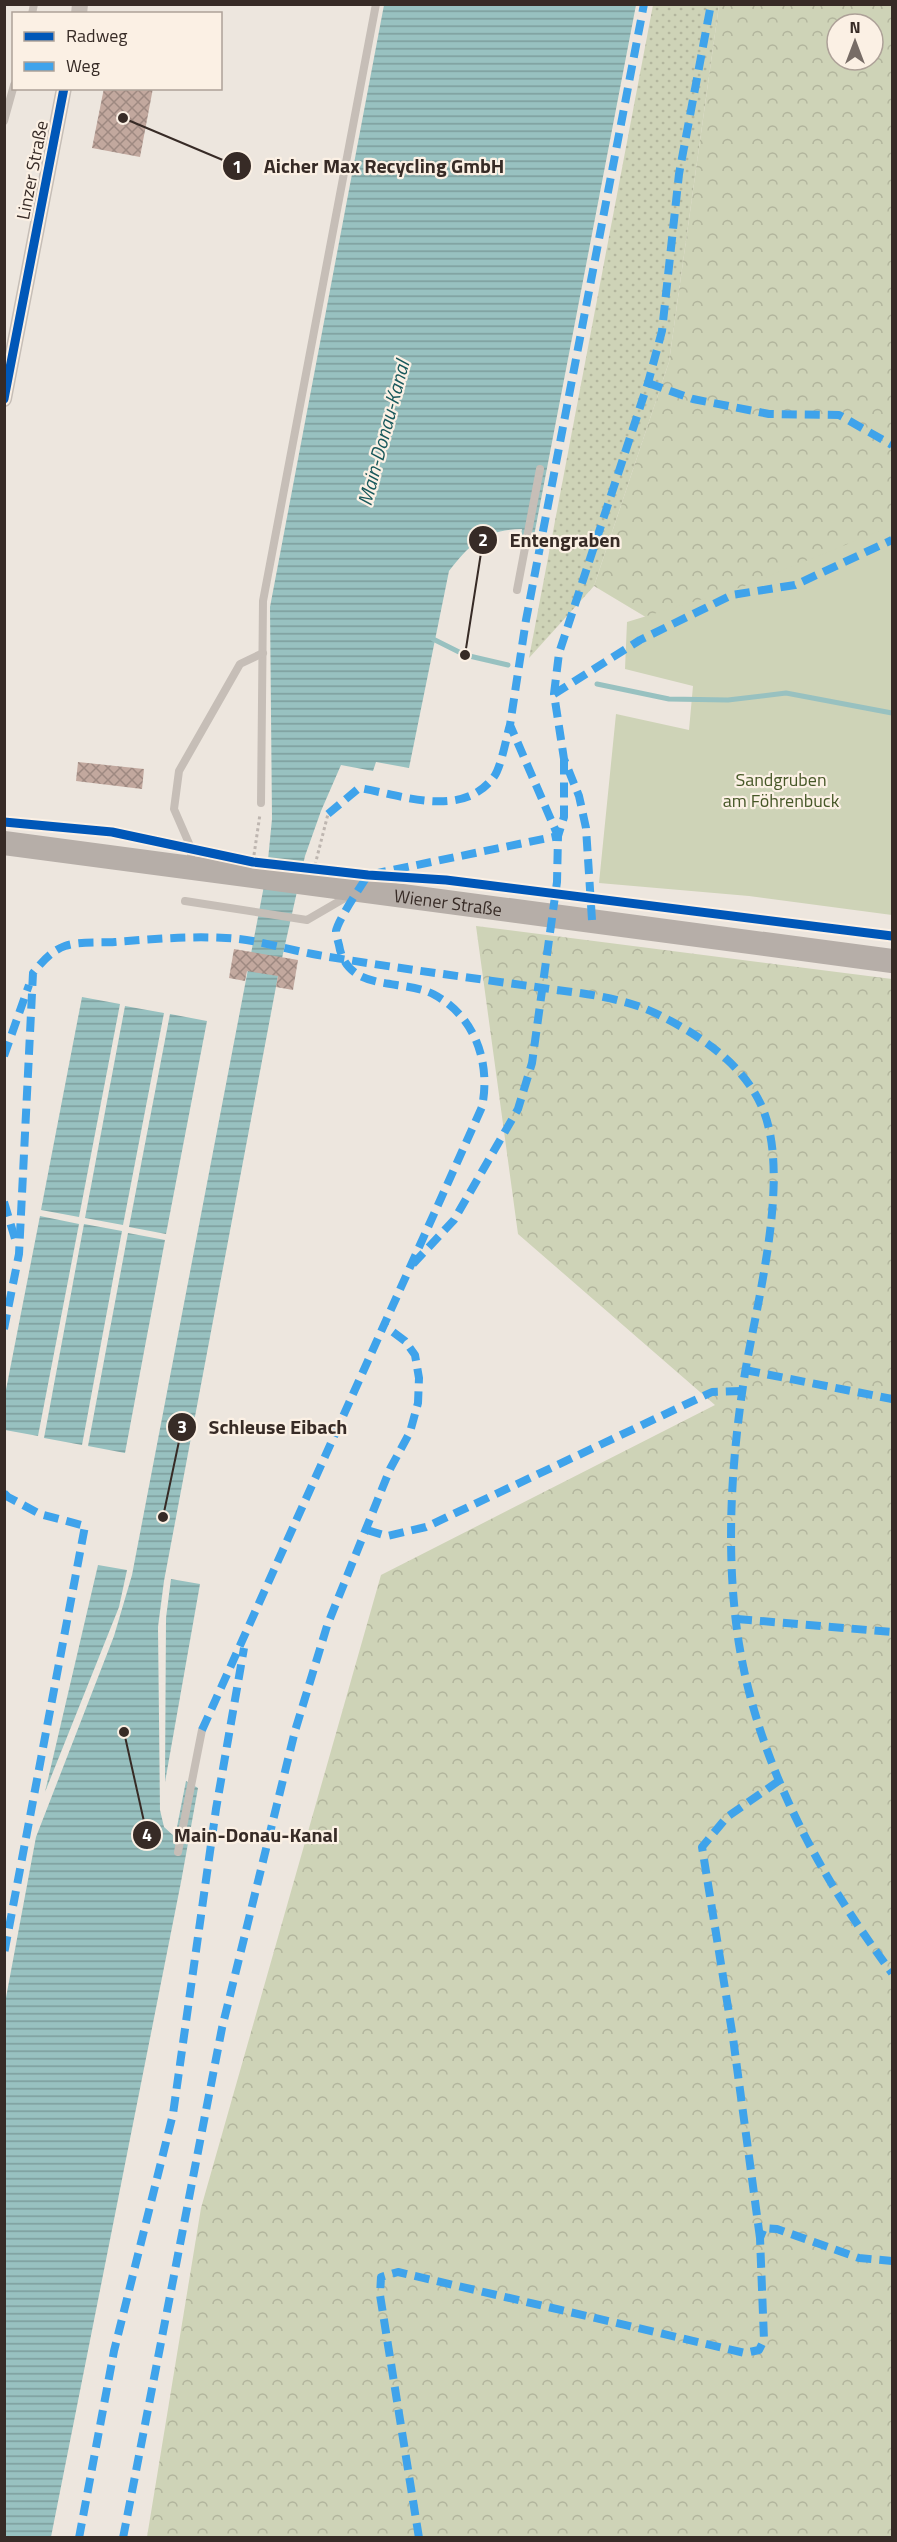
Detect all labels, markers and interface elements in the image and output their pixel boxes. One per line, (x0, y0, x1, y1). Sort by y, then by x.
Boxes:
legend (12, 12, 222, 90)
north arrow (825, 12, 885, 72)
text: N (849, 15, 861, 39)
text: Radweg (66, 22, 128, 49)
text: Weg (66, 52, 100, 79)
street label: Linzer Straße (9, 118, 55, 222)
callout: Aicher Max Recycling GmbH (222, 147, 517, 185)
text: Aicher Max Recycling GmbH (264, 150, 504, 181)
text: 1 (232, 153, 242, 180)
water label: Main-Donau-Kanal (349, 354, 418, 509)
callout: Entengraben (468, 521, 633, 559)
text: Entengraben (509, 524, 621, 555)
text: 2 (478, 526, 488, 553)
park label: Sandgruben am Föhrenbuck (723, 766, 840, 814)
street label: Wiener Straße (392, 881, 504, 923)
callout: Schleuse Eibach (167, 1408, 360, 1446)
text: Schleuse Eibach (209, 1411, 347, 1442)
text: 3 (177, 1413, 187, 1440)
callout: Main-Donau-Kanal (132, 1816, 350, 1854)
text: Main-Donau-Kanal (174, 1819, 338, 1850)
text: 4 (142, 1821, 152, 1848)

